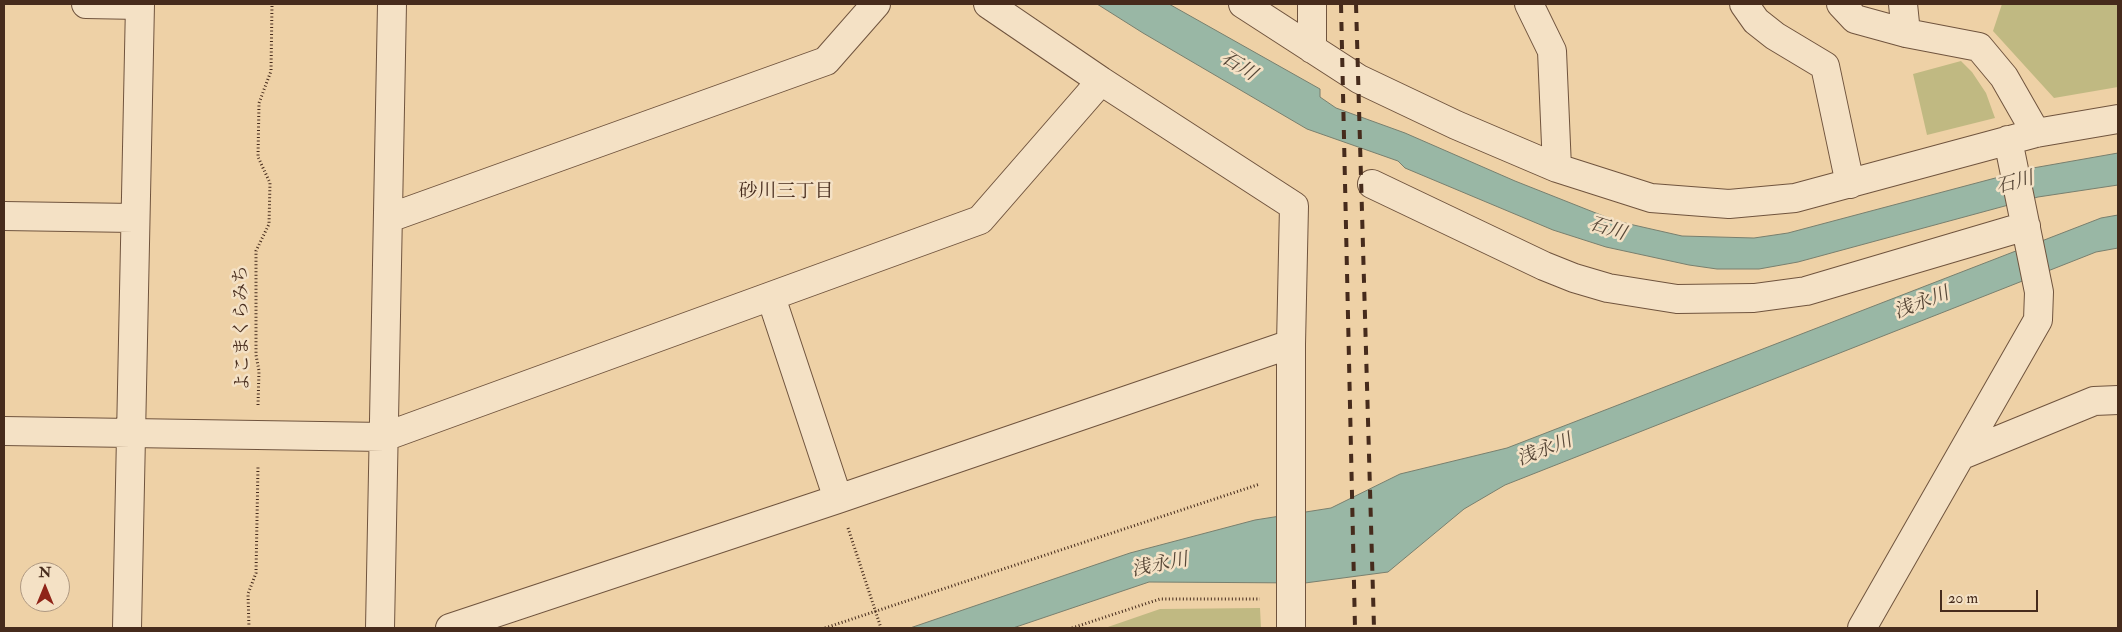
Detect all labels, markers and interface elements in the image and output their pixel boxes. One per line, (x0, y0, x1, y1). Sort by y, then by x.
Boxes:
water label: 石川 (1216, 47, 1260, 87)
water label: 石川 (1994, 168, 2036, 200)
district label: 砂川三丁目 (739, 182, 833, 204)
water label: 石川 (1585, 214, 1629, 246)
street label: よこまくらみち (231, 265, 255, 391)
water label: 浅永川 (1891, 283, 1953, 325)
water label: 浅永川 (1514, 430, 1576, 472)
water label: 浅永川 (1130, 549, 1190, 583)
north arrow (20, 562, 70, 612)
text: N (39, 564, 51, 581)
scale bar (1942, 580, 2040, 612)
text: 20 m (1948, 589, 1978, 608)

